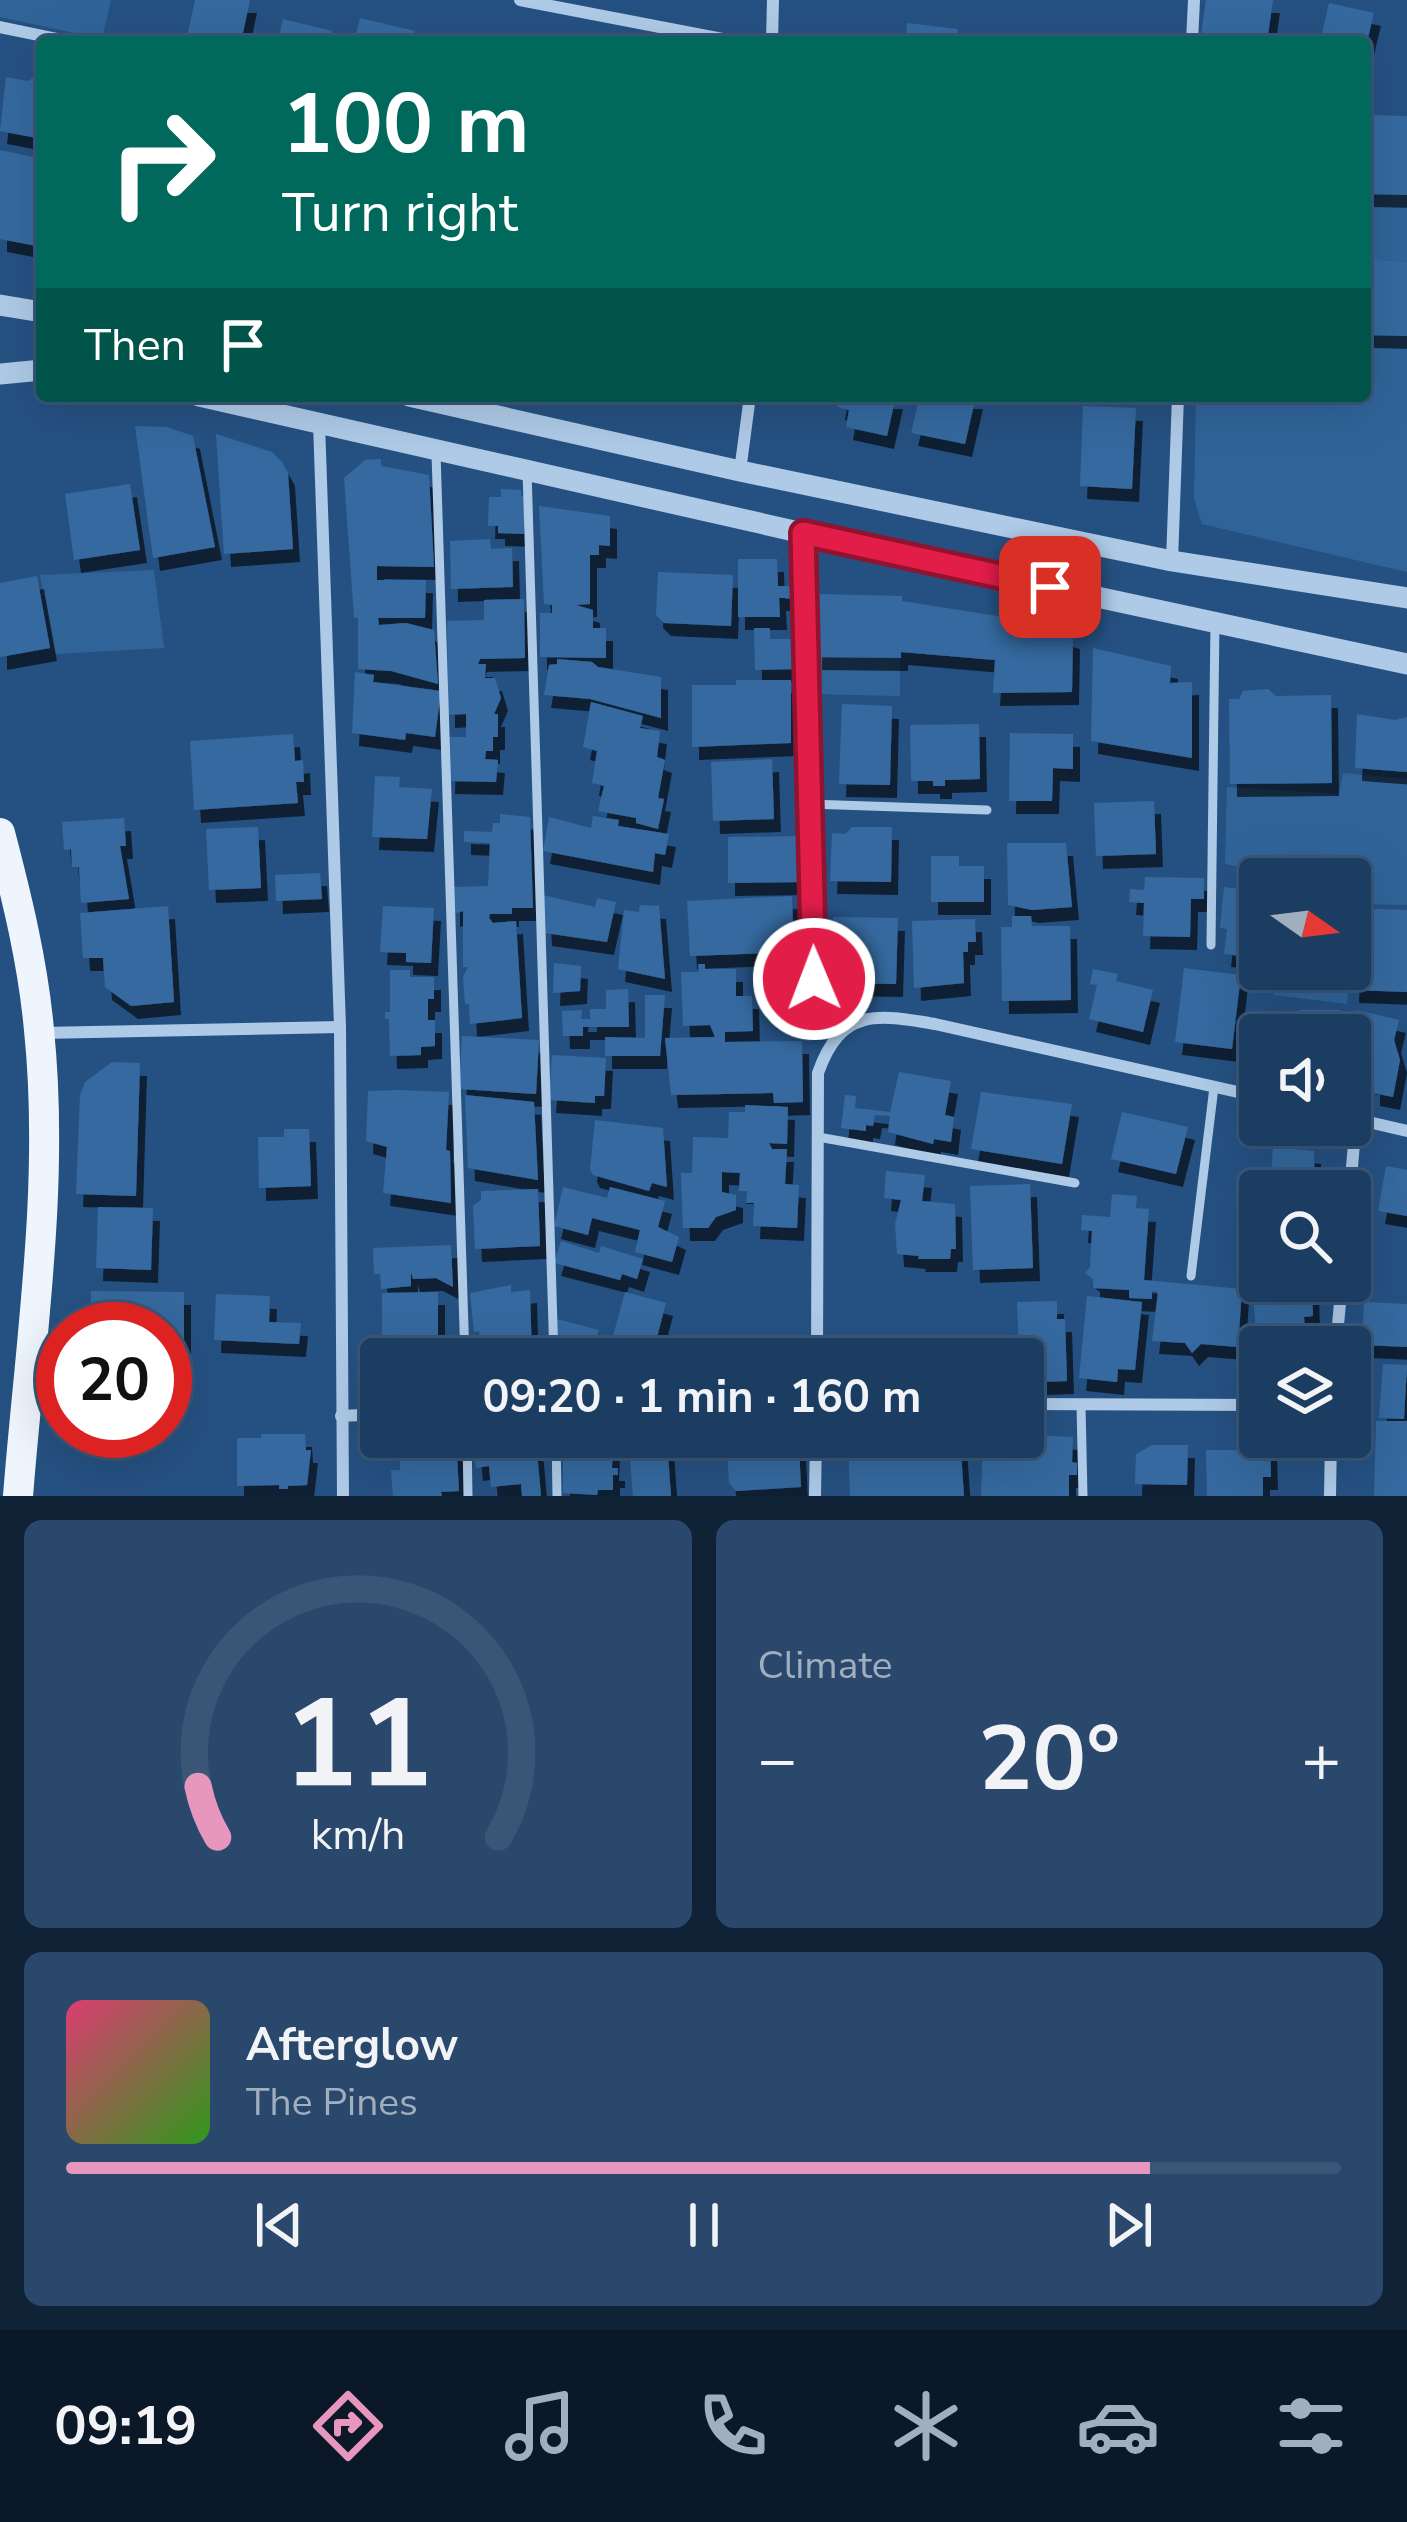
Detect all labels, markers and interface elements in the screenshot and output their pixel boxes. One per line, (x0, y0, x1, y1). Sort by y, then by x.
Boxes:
text: 100 m (282, 67, 530, 182)
icon: right (84, 84, 240, 240)
text: Turn right (282, 176, 518, 250)
icon: arrive (210, 312, 276, 378)
text: Then (84, 315, 186, 376)
pin (999, 536, 1101, 638)
icon: arrive (1017, 554, 1083, 620)
north arrow (1239, 858, 1371, 990)
map controls (1239, 858, 1371, 1458)
position arrow (751, 916, 877, 1042)
button: sound (1239, 1014, 1371, 1146)
button: search (1239, 1170, 1371, 1302)
speed limit sign: 20 (36, 1302, 192, 1458)
button: layers (1239, 1326, 1371, 1458)
text: 09:20 · 1 min · 160 m (482, 1367, 922, 1428)
text: Climate (758, 1639, 893, 1692)
text: 11 (283, 1660, 433, 1830)
text: 20° (978, 1698, 1120, 1821)
text: − (758, 1715, 797, 1805)
text: + (1301, 1715, 1341, 1805)
text: km/h (310, 1806, 405, 1864)
text: Afterglow (246, 2015, 458, 2076)
text: The Pines (246, 2076, 418, 2129)
icon: previous (246, 2192, 312, 2258)
icon: pause (671, 2192, 737, 2258)
icon: next (1096, 2192, 1162, 2258)
icon: directions (306, 2384, 390, 2468)
icon: music (498, 2384, 582, 2468)
icon: phone (691, 2384, 775, 2468)
icon: climate (884, 2384, 968, 2468)
icon: car (1076, 2384, 1160, 2468)
icon: filters (1269, 2384, 1353, 2468)
text: 09:19 (54, 2389, 197, 2463)

